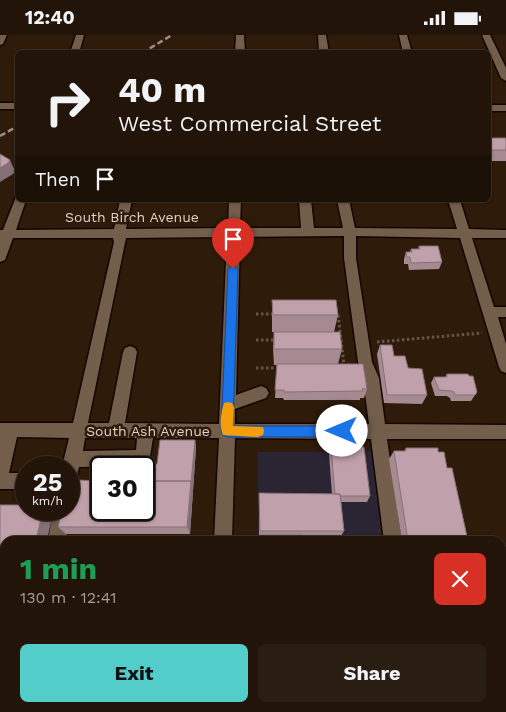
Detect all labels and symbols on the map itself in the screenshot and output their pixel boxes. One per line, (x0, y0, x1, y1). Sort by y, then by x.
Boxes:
street label: South Birch Avenue (65, 209, 199, 225)
pin (212, 218, 254, 269)
position arrow (315, 404, 367, 456)
street label: South Ash Avenue (86, 423, 210, 439)
speed limit sign: 30 (90, 456, 155, 521)

